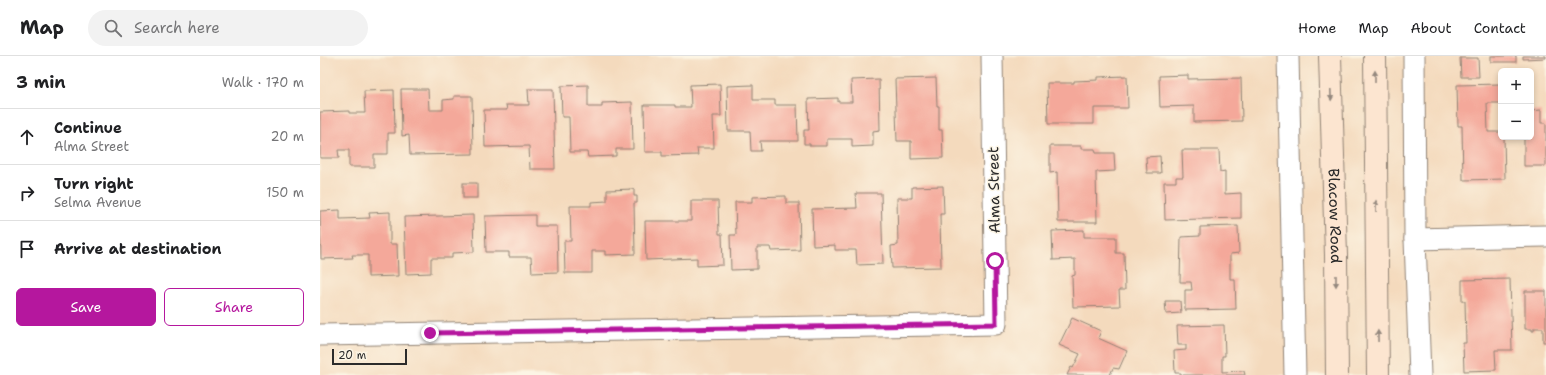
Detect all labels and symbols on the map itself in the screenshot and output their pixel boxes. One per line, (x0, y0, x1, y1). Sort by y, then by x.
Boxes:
one-way arrow (1372, 69, 1378, 82)
one-way arrow (1328, 89, 1334, 102)
street label: Alma Street (983, 146, 1005, 234)
street label: Blacow Road (1323, 168, 1346, 264)
one-way arrow (1373, 199, 1379, 212)
route start (986, 252, 1004, 270)
one-way arrow (1333, 275, 1339, 288)
route end (421, 324, 439, 342)
one-way arrow (1374, 330, 1381, 342)
scale bar (332, 347, 407, 366)

